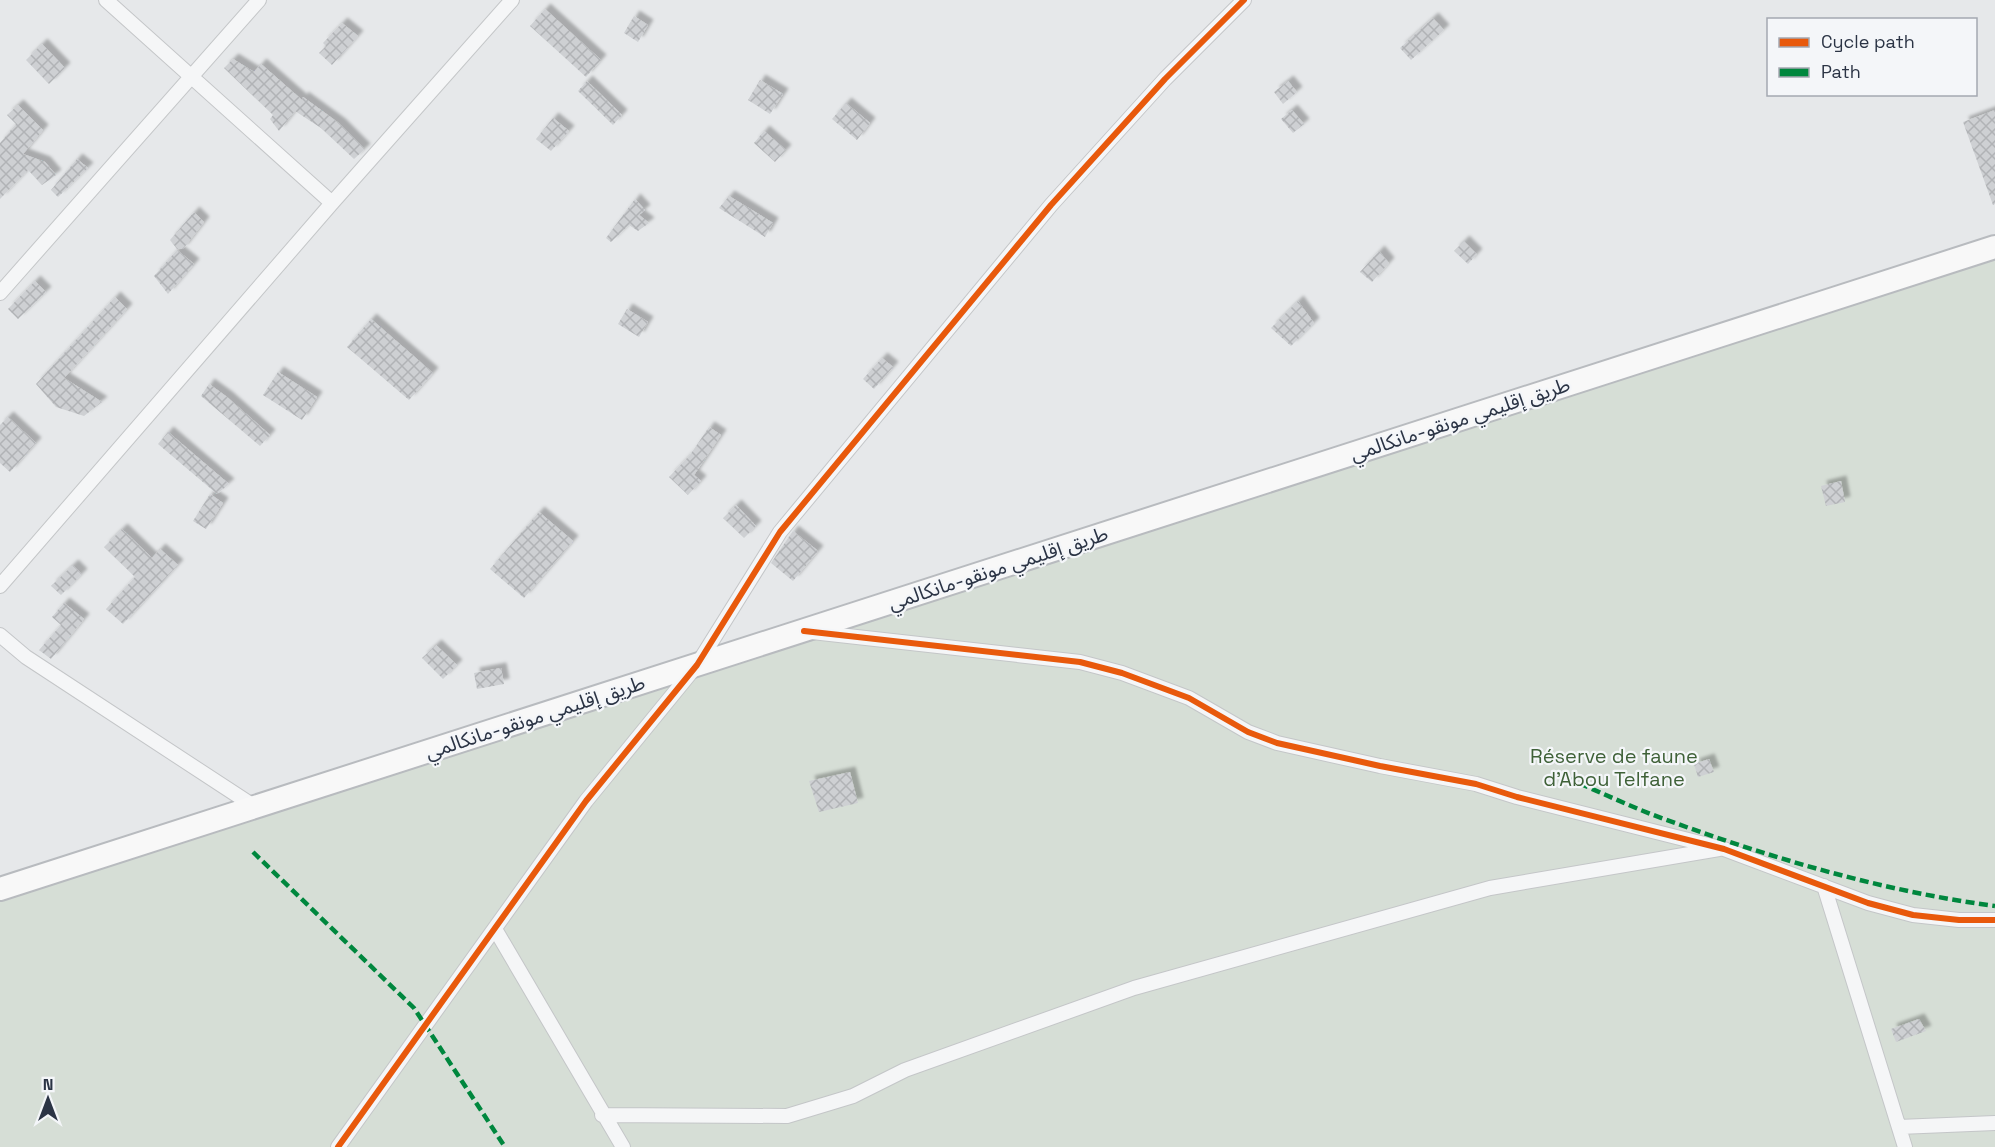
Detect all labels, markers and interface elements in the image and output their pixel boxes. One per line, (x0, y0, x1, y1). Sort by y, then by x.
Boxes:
legend (1767, 18, 1977, 96)
text: Cycle path (1821, 30, 1915, 53)
text: Path (1821, 60, 1861, 83)
street label: طريق إقليمي مونقو-مانكالمي (1347, 371, 1574, 469)
street label: طريق إقليمي مونقو-مانكالمي (885, 520, 1112, 618)
street label: طريق إقليمي مونقو-مانكالمي (422, 669, 649, 767)
park label: Réserve de faune d'Abou Telfane (1530, 743, 1698, 792)
north arrow (18, 1069, 78, 1129)
text: N (43, 1074, 53, 1095)

